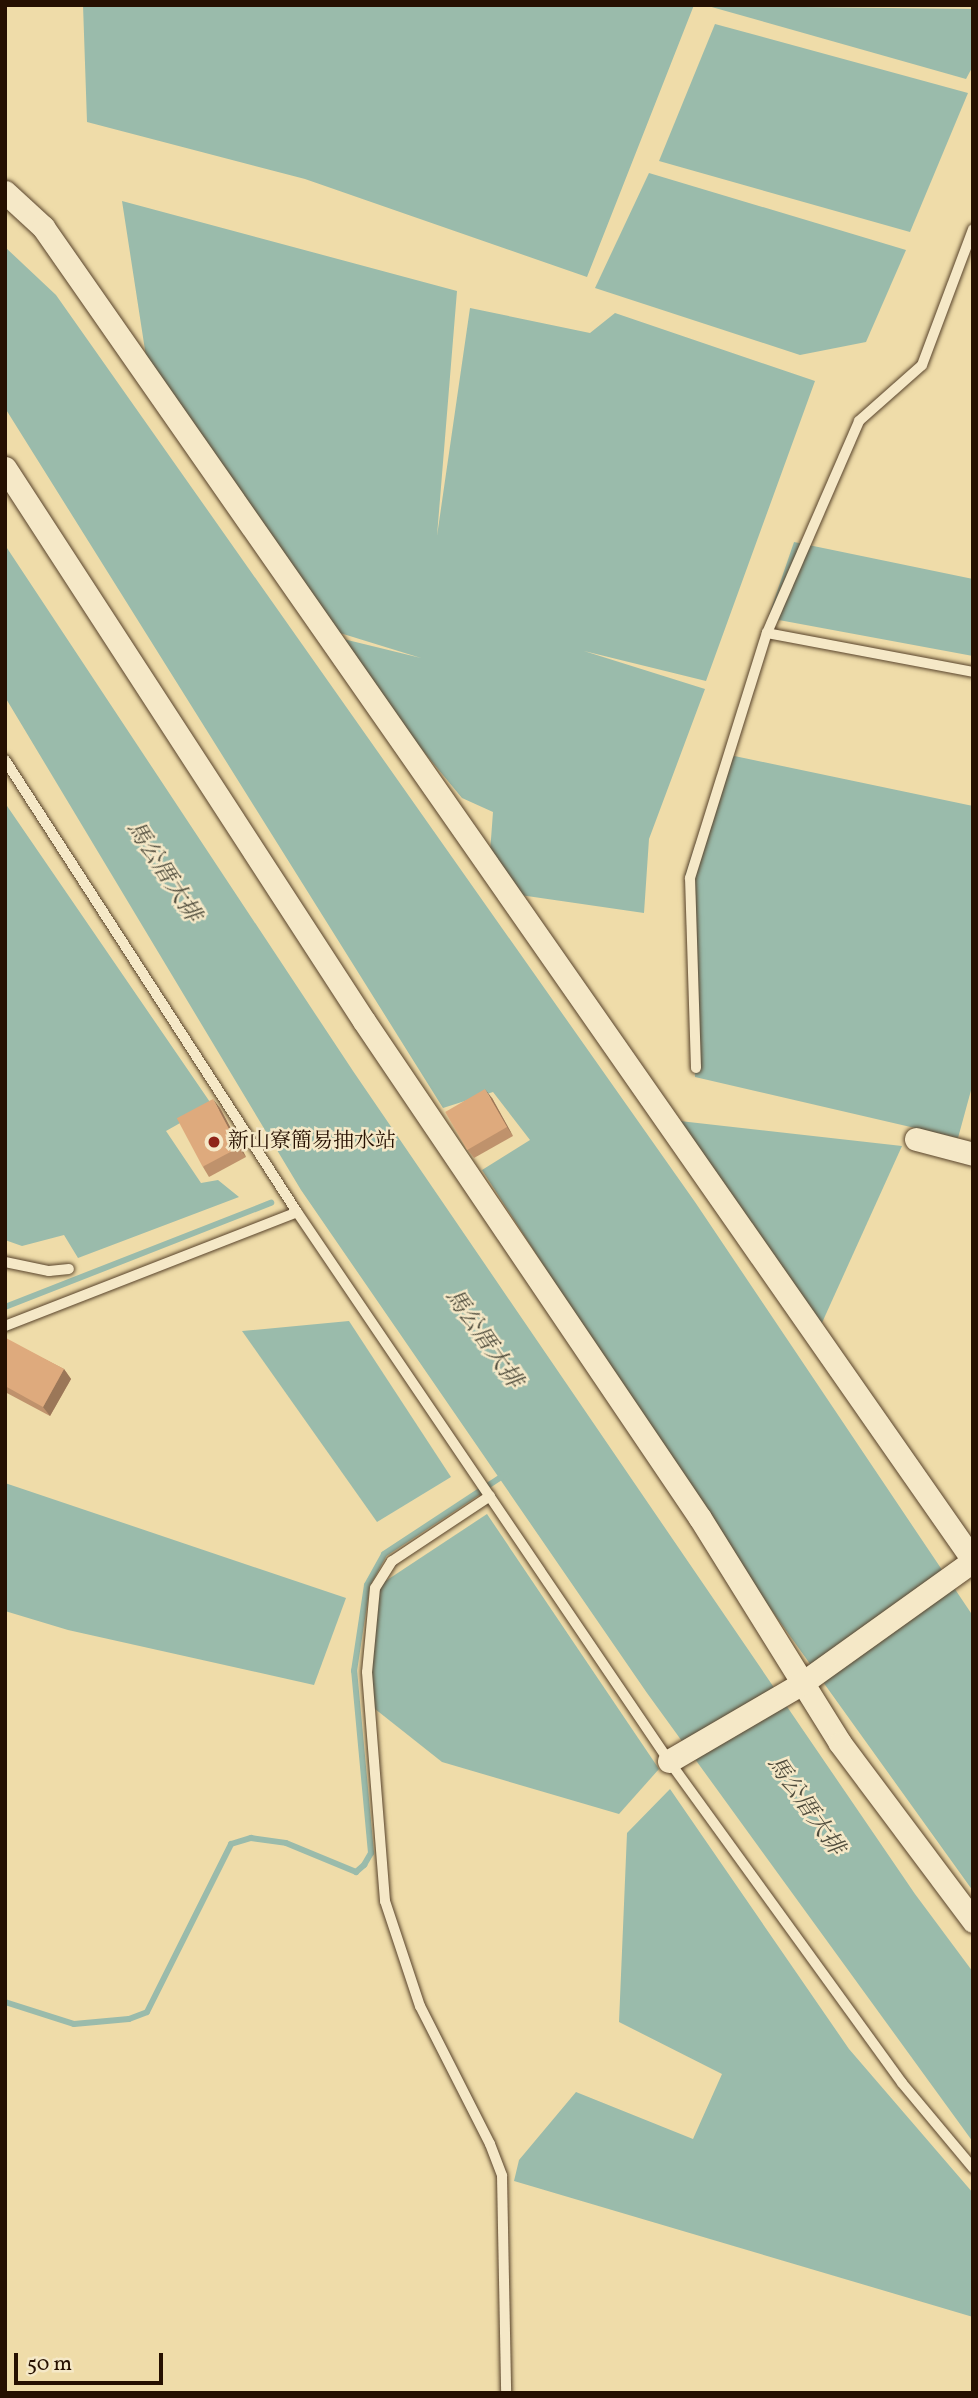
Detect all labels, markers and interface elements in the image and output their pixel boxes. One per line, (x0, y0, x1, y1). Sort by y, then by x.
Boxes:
water label: 馬公厝大排 (120, 816, 206, 928)
place label: 新山寮簡易抽水站 (228, 1129, 396, 1155)
marker: 新山寮簡易抽水站 (206, 1134, 222, 1150)
water label: 馬公厝大排 (439, 1284, 527, 1394)
water label: 馬公厝大排 (761, 1751, 849, 1861)
scale bar (18, 2338, 166, 2382)
text: 50 m (27, 2350, 72, 2379)

